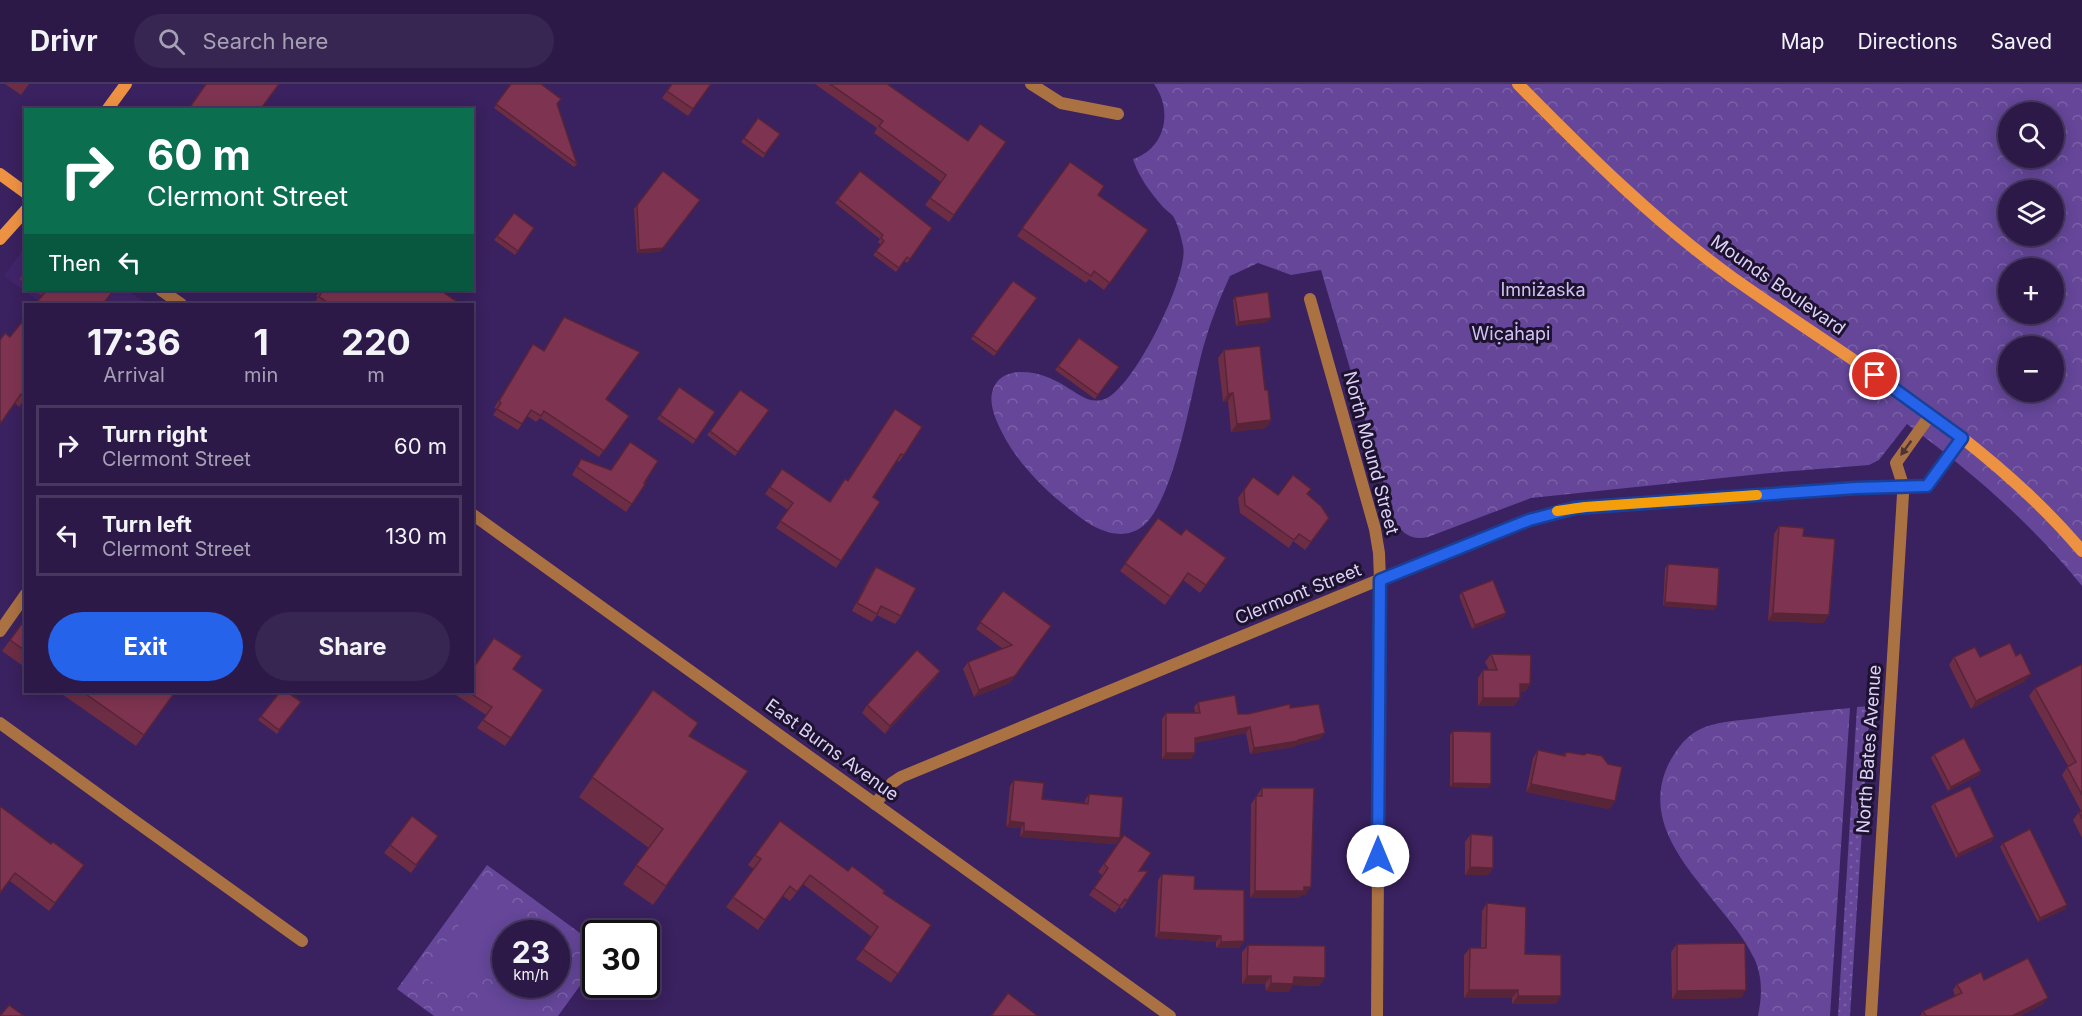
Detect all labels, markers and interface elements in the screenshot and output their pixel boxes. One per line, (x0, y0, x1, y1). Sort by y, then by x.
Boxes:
search box (134, 14, 554, 68)
text: Drivr (30, 24, 98, 58)
icon: search (155, 25, 188, 58)
text: Search here (203, 28, 328, 54)
text: Map (1781, 29, 1824, 54)
text: Directions (1857, 29, 1958, 54)
text: Saved (1991, 29, 2052, 54)
map controls (1998, 102, 2064, 402)
button: search (1998, 102, 2064, 168)
text: 60 m (147, 129, 251, 180)
icon: right (48, 132, 126, 210)
text: Clermont Street (147, 180, 348, 213)
button: layers (1998, 180, 2064, 246)
street label: Mounds Boulevard (1707, 230, 1850, 339)
icon: left (113, 246, 146, 279)
text: Then (48, 250, 101, 276)
button: + (1998, 258, 2064, 324)
park label: Imniżaska (1500, 279, 1586, 300)
text: 17:36 (87, 320, 181, 364)
text: 1 (253, 320, 269, 364)
text: 220 (341, 320, 411, 364)
park label: Wic̣aḣapi (1472, 322, 1550, 344)
button: − (1998, 336, 2064, 402)
pin (1849, 349, 1900, 400)
icon: arrive (1858, 358, 1891, 391)
text: Arrival (103, 363, 165, 387)
text: min (244, 363, 278, 387)
text: m (367, 363, 385, 387)
street label: North Mound Street (1340, 369, 1403, 537)
text: Turn right (102, 421, 208, 447)
icon: right (51, 429, 84, 462)
text: 60 m (394, 433, 447, 459)
one-way arrow (1900, 439, 1912, 455)
text: Clermont Street (102, 447, 251, 471)
text: Turn left (102, 511, 192, 537)
icon: left (51, 519, 84, 552)
text: 130 m (385, 523, 447, 549)
text: Clermont Street (102, 537, 251, 561)
street label: Clermont Street (1232, 559, 1364, 628)
button: Exit (48, 612, 243, 681)
button: Share (255, 612, 450, 681)
street label: North Bates Avenue (1852, 664, 1885, 834)
street label: East Burns Avenue (762, 694, 903, 805)
position arrow (1346, 824, 1410, 888)
speed limit sign: 30 (582, 920, 660, 998)
text: 23 (512, 934, 550, 970)
text: km/h (513, 965, 549, 984)

